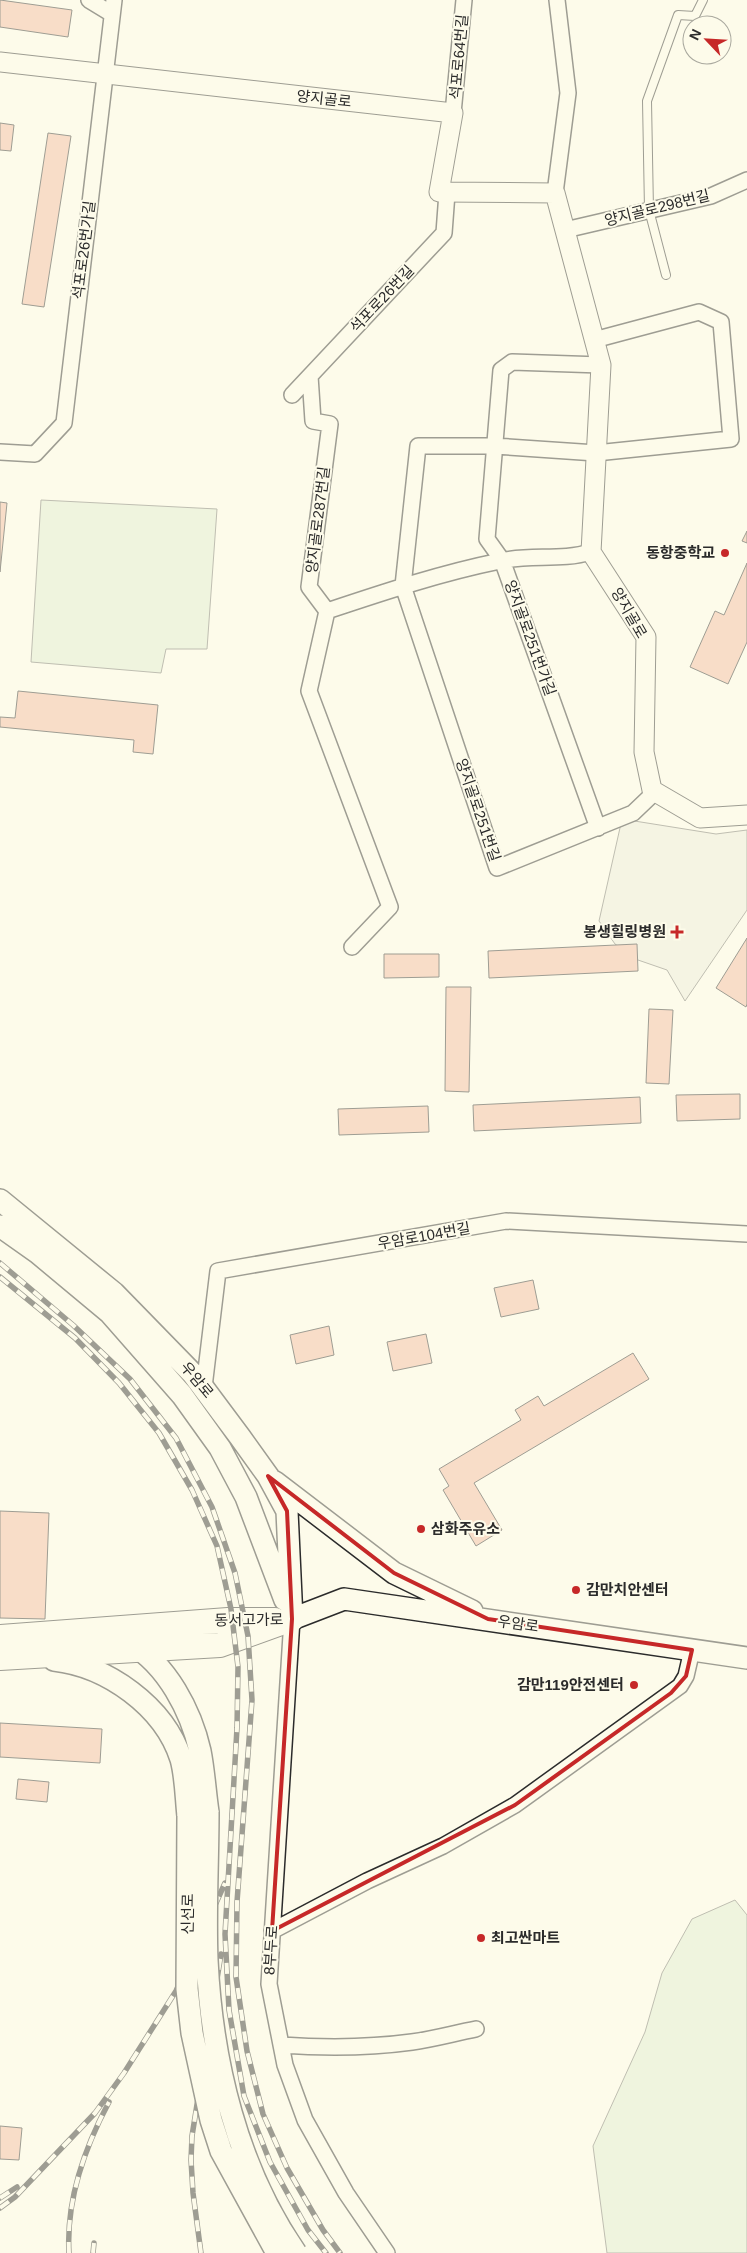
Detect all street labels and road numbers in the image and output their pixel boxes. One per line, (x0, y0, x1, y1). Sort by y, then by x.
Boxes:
street label: 석포로64번길 (446, 14, 471, 100)
street label: 양지골로 (296, 87, 352, 110)
street label: 양지골로298번길 (603, 186, 711, 229)
street label: 석포로26번가길 (69, 200, 98, 300)
street label: 석포로26번길 (346, 262, 417, 336)
street label: 양지골로287번길 (302, 465, 333, 574)
street label: 양지골로251번가길 (502, 578, 559, 698)
street label: 양지골로 (608, 585, 651, 641)
street label: 양지골로251번길 (453, 756, 504, 864)
street label: 우암로104번길 (376, 1219, 472, 1252)
street label: 우암로 (178, 1358, 217, 1401)
street label: 동서고가로 (214, 1610, 284, 1629)
street label: 우암로 (496, 1612, 540, 1635)
street label: 신선로 (179, 1893, 196, 1935)
street label: 8부두로 (260, 1925, 281, 1975)

